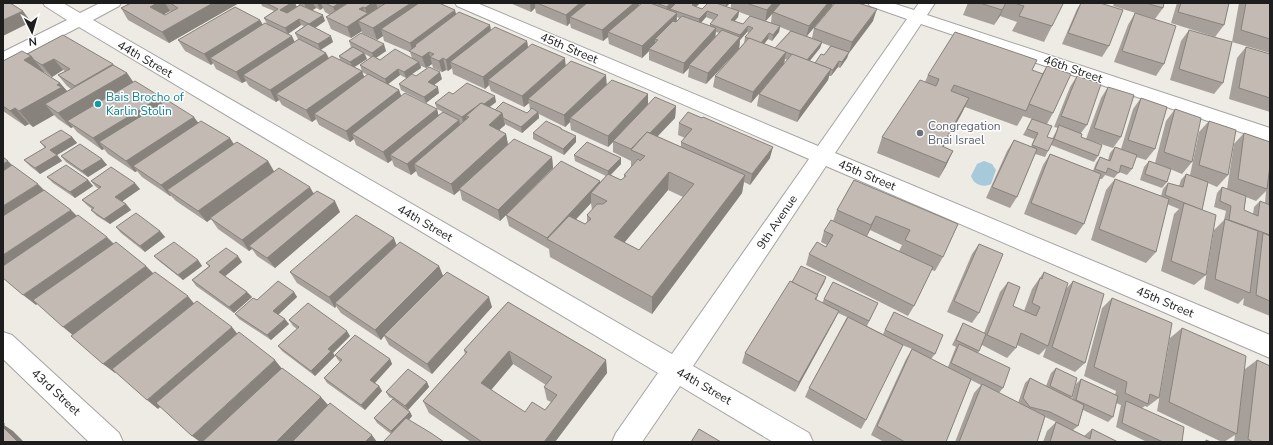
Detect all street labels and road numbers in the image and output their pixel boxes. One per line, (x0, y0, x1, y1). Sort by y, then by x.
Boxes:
street label: 45th Street (538, 29, 601, 68)
street label: 44th Street (114, 37, 176, 82)
street label: 46th Street (1041, 51, 1105, 87)
street label: 45th Street (836, 156, 899, 195)
street label: 9th Avenue (753, 192, 801, 252)
street label: 44th Street (394, 201, 456, 246)
street label: 45th Street (1134, 283, 1197, 322)
street label: 44th Street (673, 364, 735, 409)
street label: 43rd Street (28, 365, 85, 419)

